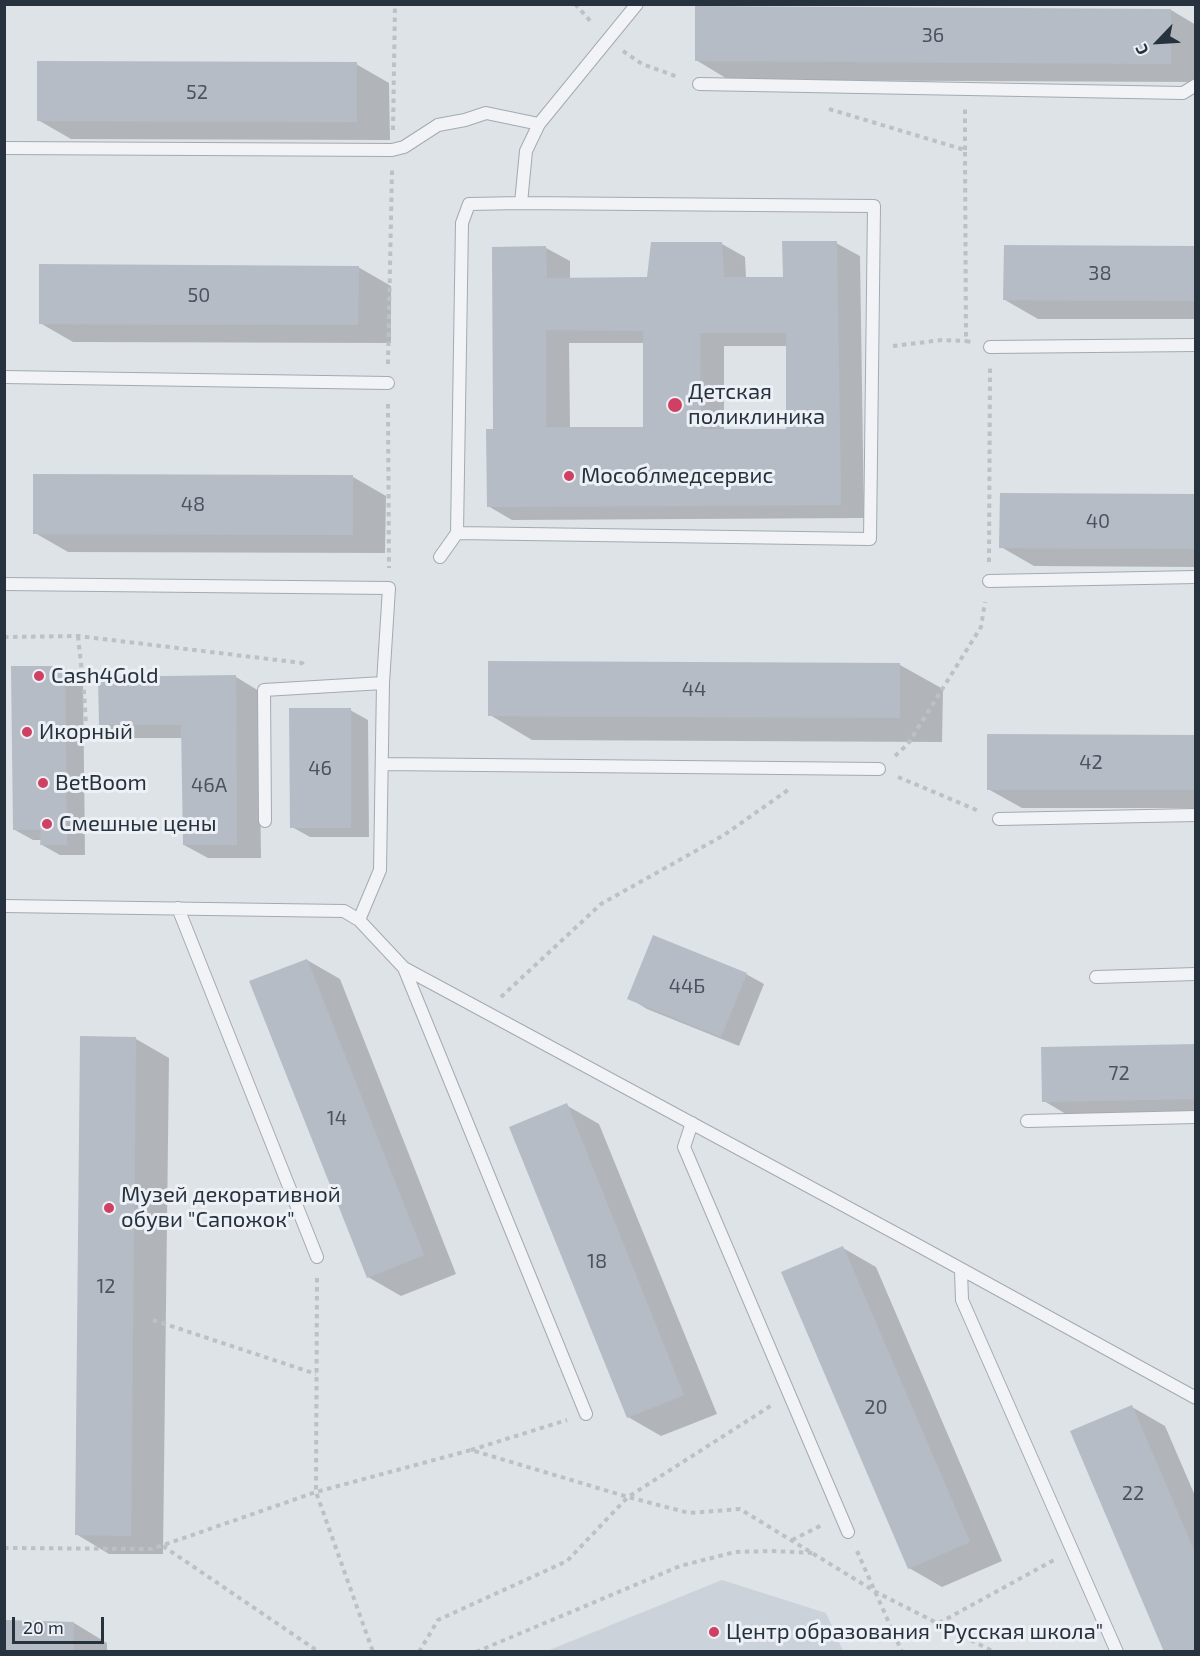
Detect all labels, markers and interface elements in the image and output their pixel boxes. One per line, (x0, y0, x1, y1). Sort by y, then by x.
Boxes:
north arrow (1128, 12, 1188, 72)
house number: 36 (922, 23, 944, 47)
text: С (1131, 42, 1152, 58)
house number: 52 (186, 80, 208, 104)
house number: 38 (1088, 261, 1112, 285)
house number: 50 (188, 283, 210, 307)
place label: Детская поликлиника (688, 379, 825, 430)
marker: Детская поликлиника (666, 396, 684, 414)
place label: Мособлмедсервис (581, 463, 773, 489)
marker: Мособлмедсервис (562, 469, 576, 483)
house number: 48 (181, 492, 205, 516)
house number: 40 (1086, 509, 1110, 533)
place label: Cash4Gold (51, 663, 159, 689)
marker: Cash4Gold (32, 669, 46, 683)
house number: 44 (682, 677, 706, 701)
place label: Икорный (39, 719, 133, 745)
marker: Икорный (20, 725, 34, 739)
house number: 42 (1079, 750, 1103, 774)
house number: 46 (308, 756, 332, 780)
place label: BetBoom (55, 770, 147, 796)
house number: 46А (191, 773, 227, 797)
marker: BetBoom (36, 776, 50, 790)
place label: Смешные цены (59, 811, 217, 837)
marker: Смешные цены (40, 817, 54, 831)
house number: 44Б (669, 974, 705, 998)
house number: 72 (1108, 1061, 1130, 1085)
house number: 14 (327, 1106, 347, 1130)
place label: Музей декоративной обуви "Сапожок" (121, 1182, 341, 1234)
marker: Музей декоративной обуви "Сапожок" (102, 1201, 116, 1215)
house number: 18 (587, 1249, 607, 1273)
house number: 12 (96, 1274, 116, 1298)
house number: 20 (864, 1395, 888, 1419)
house number: 22 (1122, 1481, 1144, 1505)
scale bar (15, 1605, 106, 1643)
text: 20 m (23, 1616, 64, 1638)
place label: Центр образования "Русская школа" (726, 1619, 1103, 1645)
marker: Центр образования "Русская школа" (707, 1625, 721, 1639)

